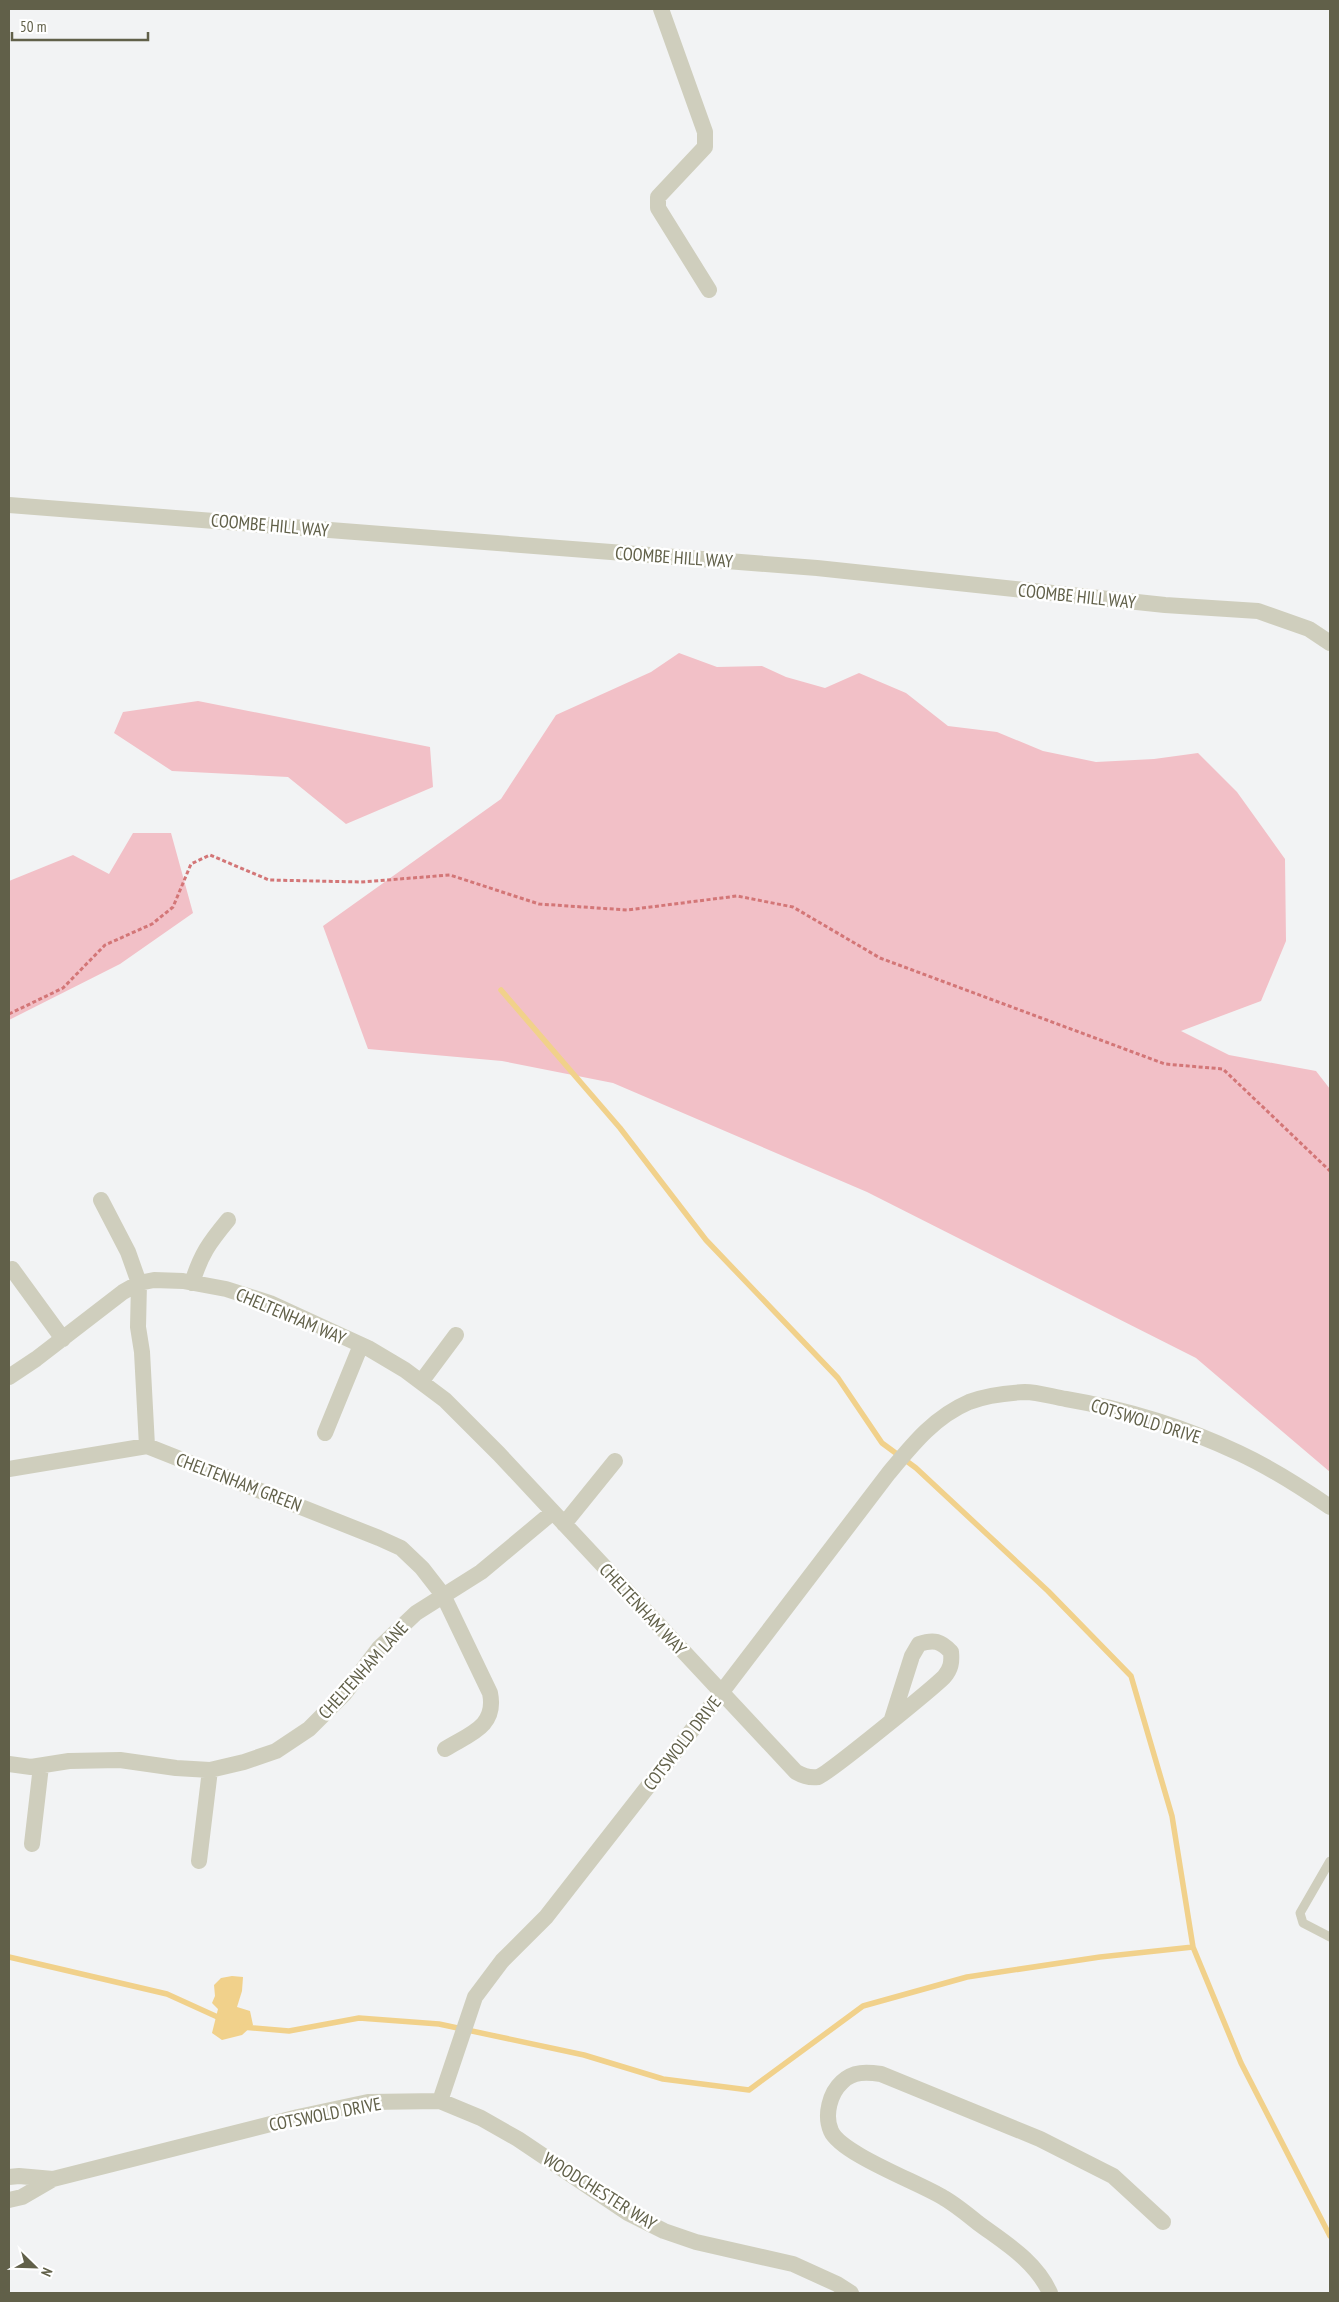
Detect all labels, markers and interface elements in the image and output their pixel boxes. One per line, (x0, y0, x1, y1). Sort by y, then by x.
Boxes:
scale bar (12, 10, 149, 42)
text: 50 m (20, 17, 46, 36)
street label: COOMBE HILL WAY (210, 508, 331, 542)
street label: COOMBE HILL WAY (614, 541, 734, 573)
street label: COOMBE HILL WAY (1017, 578, 1138, 614)
street label: CHELTENHAM WAY (233, 1283, 350, 1350)
street label: COTSWOLD DRIVE (1088, 1393, 1204, 1449)
street label: CHELTENHAM GREEN (173, 1447, 305, 1517)
street label: CHELTENHAM WAY (595, 1558, 692, 1660)
street label: CHELTENHAM LANE (313, 1616, 413, 1724)
street label: COTSWOLD DRIVE (638, 1691, 726, 1795)
street label: COTSWOLD DRIVE (267, 2092, 383, 2136)
street label: WOODCHESTER WAY (539, 2147, 662, 2236)
north arrow (10, 2242, 60, 2292)
text: N (37, 2265, 57, 2279)

